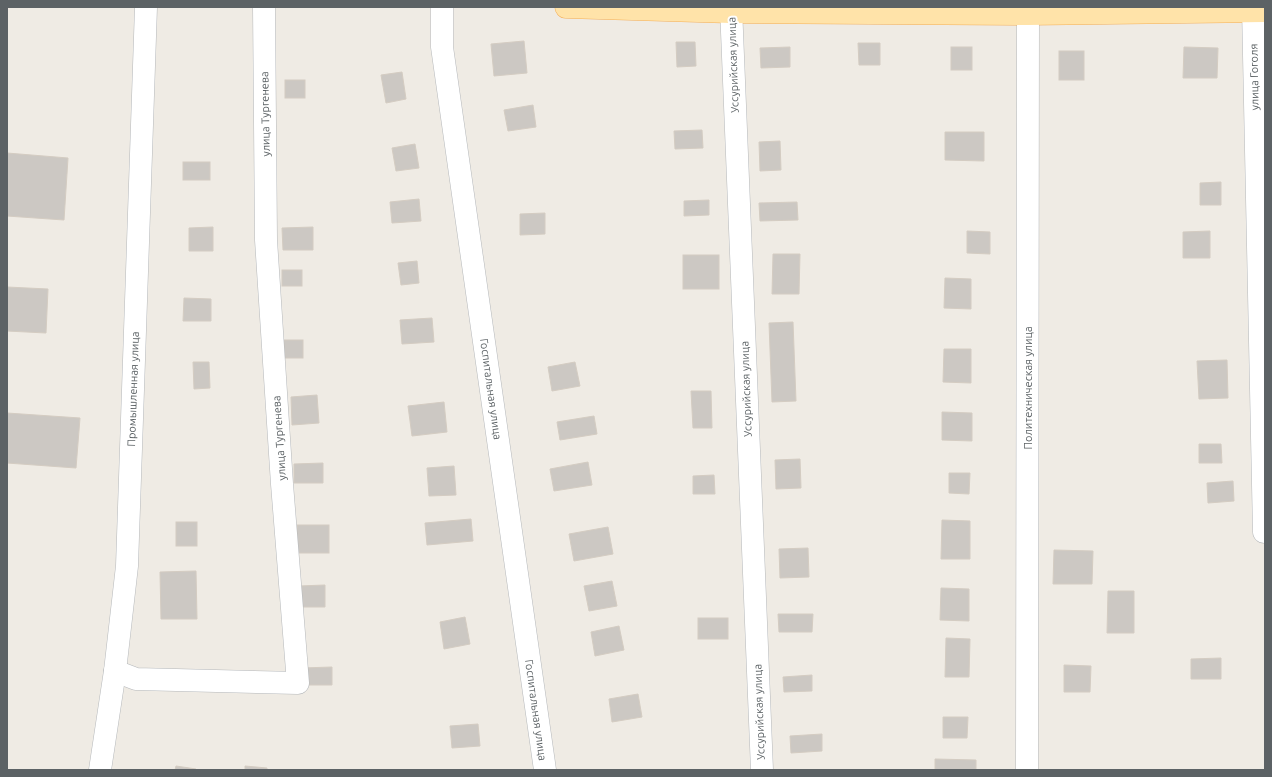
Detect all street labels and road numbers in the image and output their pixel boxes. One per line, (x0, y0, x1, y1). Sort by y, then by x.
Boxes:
street label: Уссурийская улица (725, 17, 741, 113)
street label: улица Гоголя (1247, 44, 1261, 110)
street label: улица Тургенева (258, 71, 272, 157)
street label: Политехническая улица (1022, 326, 1034, 450)
street label: Промышленная улица (125, 331, 141, 447)
street label: Госпитальная улица (478, 338, 504, 440)
street label: Уссурийская улица (738, 341, 754, 437)
street label: улица Тургенева (270, 395, 288, 481)
street label: Госпитальная улица (523, 659, 549, 761)
street label: Уссурийская улица (751, 664, 767, 760)

